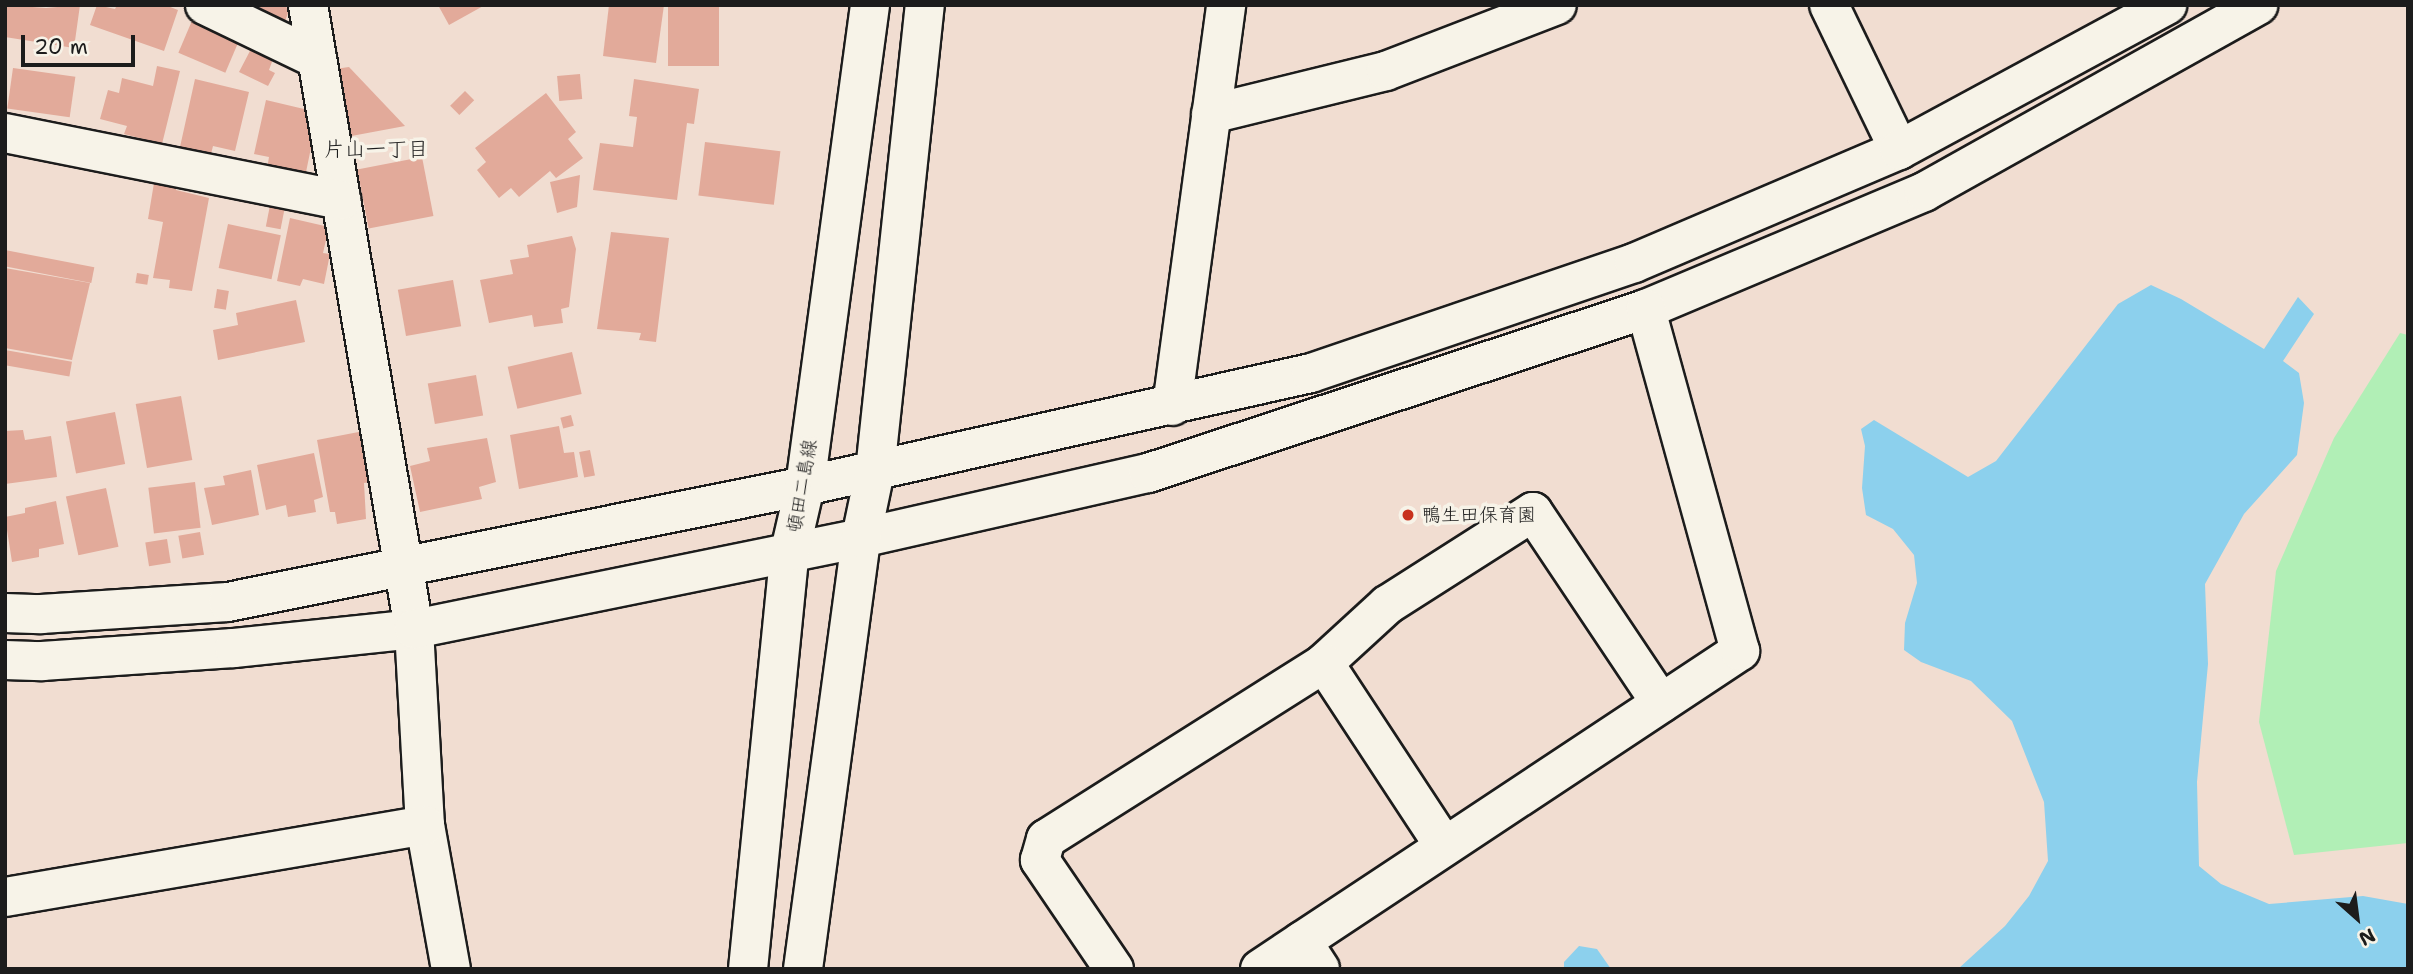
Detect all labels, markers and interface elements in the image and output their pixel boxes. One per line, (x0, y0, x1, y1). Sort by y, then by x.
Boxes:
scale bar (24, 21, 138, 65)
text: 20 m (34, 33, 88, 61)
district label: 片山一丁目 (324, 136, 428, 162)
street label: 頓田二島線 (783, 437, 821, 535)
place label: 鴨生田保育園 (1422, 504, 1536, 526)
marker: 鴨生田保育園 (1400, 507, 1416, 523)
north arrow (2322, 883, 2392, 953)
text: N (2355, 922, 2380, 952)

